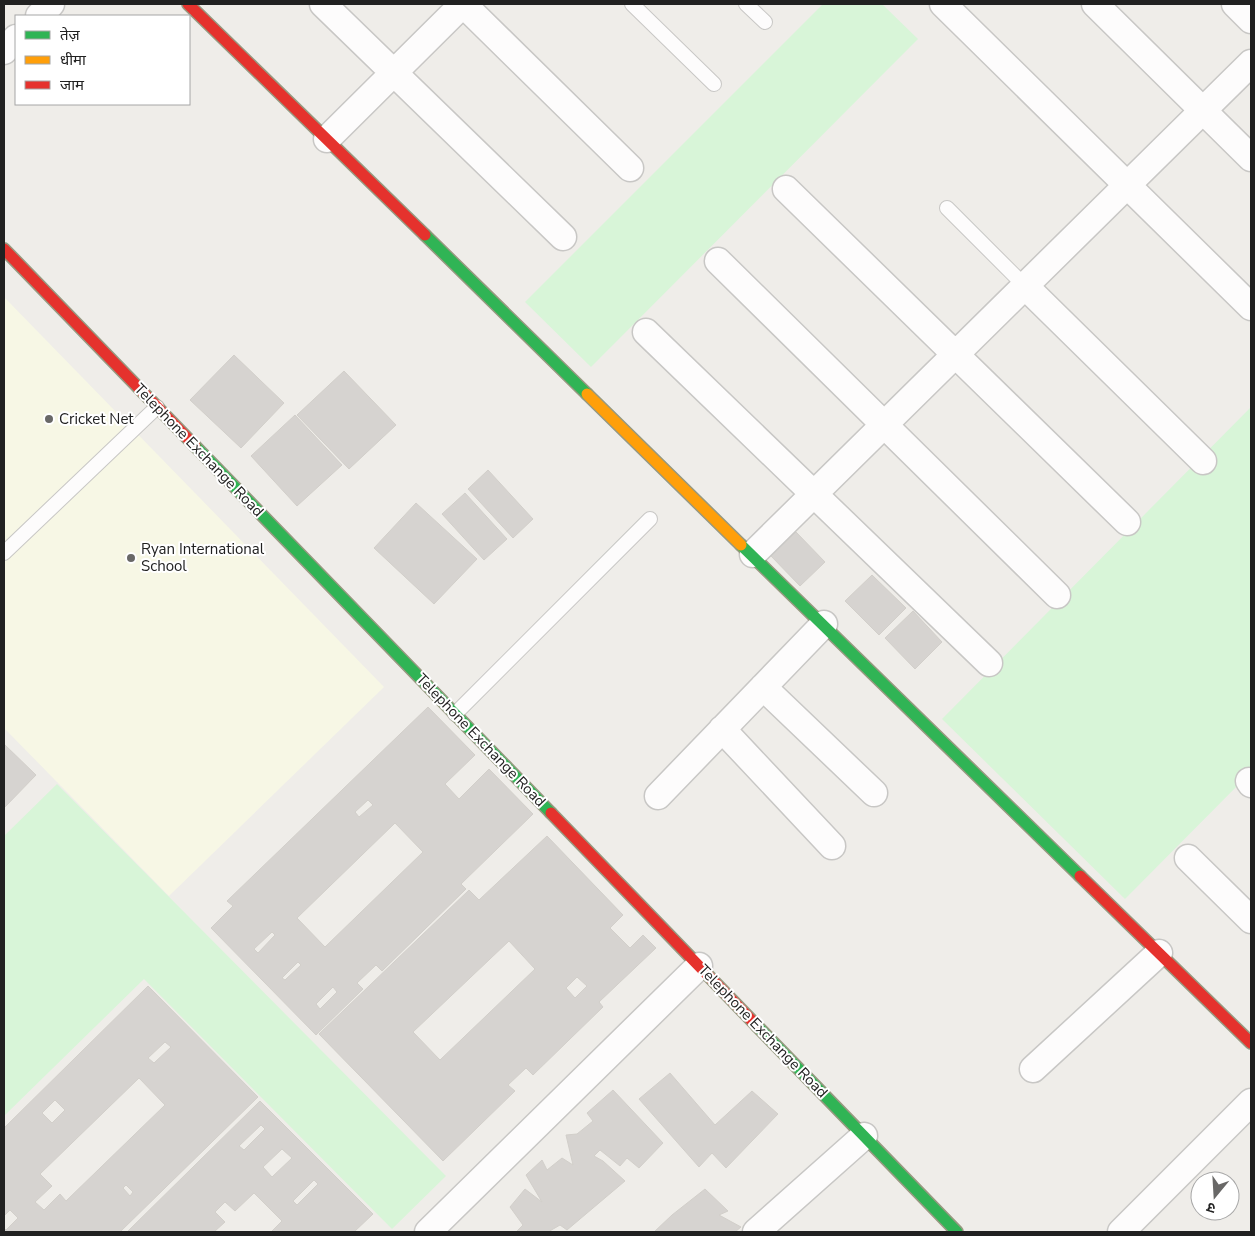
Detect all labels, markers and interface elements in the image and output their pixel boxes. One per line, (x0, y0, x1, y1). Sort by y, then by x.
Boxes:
legend (15, 15, 190, 105)
text: तेज़ (60, 25, 81, 45)
text: धीमा (60, 50, 87, 70)
text: जाम (60, 75, 85, 95)
street label: Telephone Exchange Road (130, 379, 268, 521)
place label: Cricket Net (59, 409, 134, 429)
marker: Cricket Net (43, 413, 55, 425)
place label: Ryan International School (141, 539, 265, 576)
marker: Ryan International School (125, 552, 137, 564)
street label: Telephone Exchange Road (412, 669, 550, 811)
street label: Telephone Exchange Road (694, 960, 832, 1102)
north arrow (1190, 1171, 1240, 1221)
text: उ (1204, 1197, 1218, 1218)

